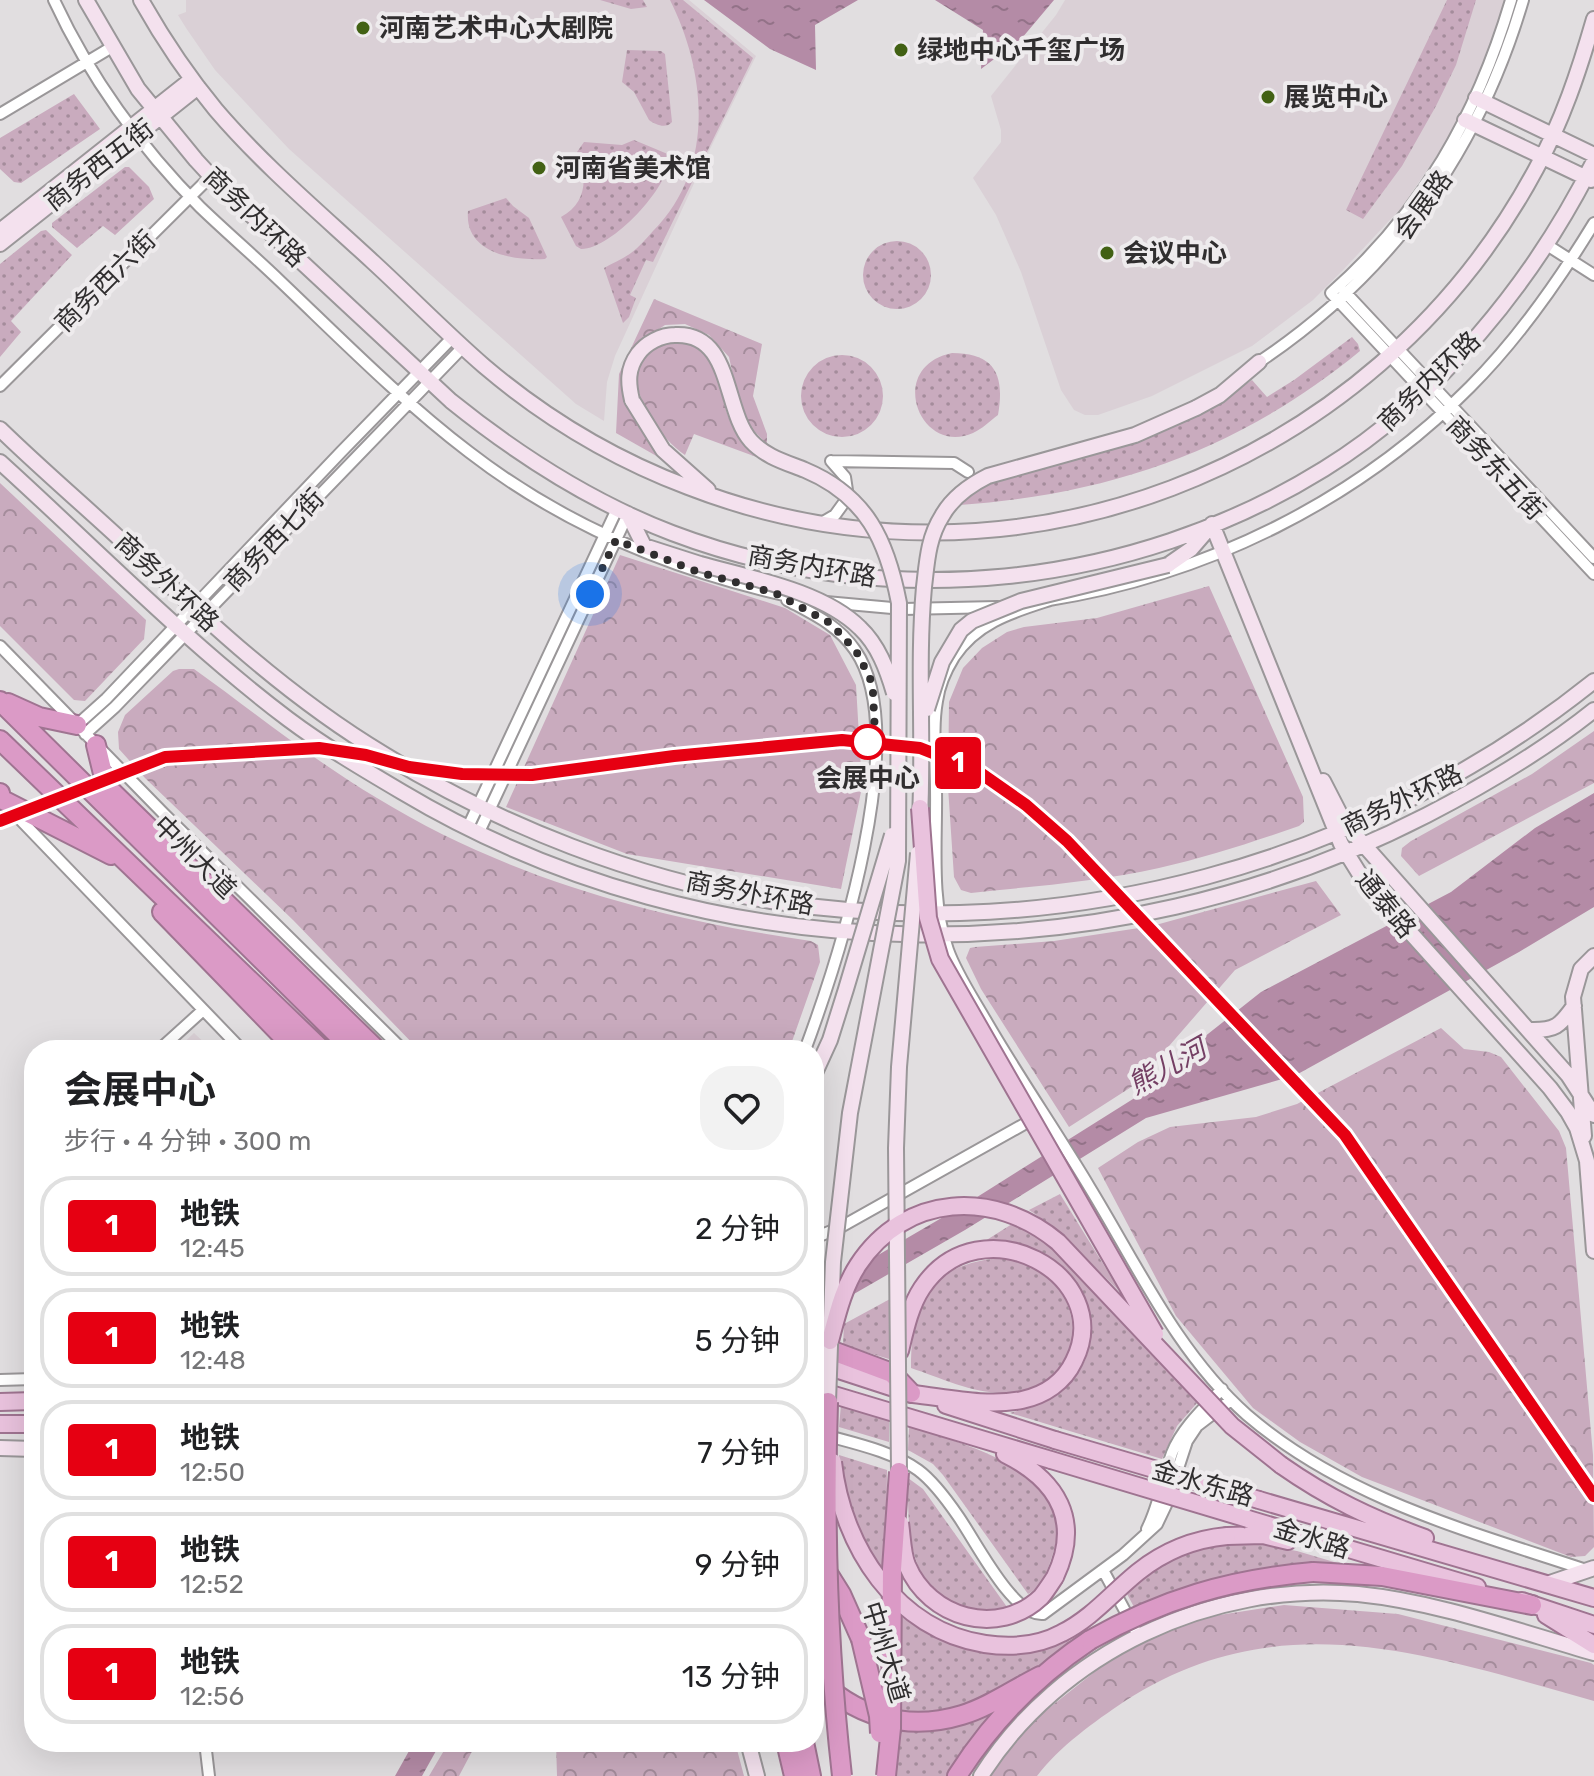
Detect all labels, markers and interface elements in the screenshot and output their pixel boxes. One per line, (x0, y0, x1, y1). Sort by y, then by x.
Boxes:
place label: 河南艺术中心大剧院 (379, 13, 613, 44)
marker: 河南艺术中心大剧院 (354, 19, 372, 37)
place label: 绿地中心千玺广场 (917, 35, 1125, 66)
marker: 绿地中心千玺广场 (892, 41, 910, 59)
place label: 展览中心 (1284, 82, 1388, 113)
marker: 展览中心 (1259, 88, 1277, 106)
street label: 商务西五街 (39, 113, 160, 218)
place label: 河南省美术馆 (555, 153, 711, 184)
marker: 河南省美术馆 (530, 159, 548, 177)
street label: 商务内环路 (197, 161, 312, 274)
street label: 会展路 (1388, 165, 1459, 246)
street label: 商务西六街 (48, 224, 162, 338)
place label: 会议中心 (1123, 238, 1227, 269)
marker: 会议中心 (1098, 244, 1116, 262)
street label: 商务内环路 (1372, 325, 1487, 438)
street label: 商务东五街 (1440, 410, 1551, 526)
street label: 商务西七街 (218, 483, 331, 598)
street label: 商务外环路 (109, 527, 225, 638)
street label: 商务内环路 (745, 540, 879, 593)
your location (570, 574, 610, 614)
marker: 会展中心 (851, 725, 885, 759)
line badge: 1 (932, 737, 984, 789)
text: 1 (951, 746, 965, 779)
street label: 商务外环路 (1337, 758, 1467, 843)
place label: 会展中心 (816, 763, 920, 794)
street label: 中州大道 (147, 810, 242, 905)
street label: 通泰路 (1349, 864, 1422, 944)
street label: 商务外环路 (683, 866, 817, 921)
water label: 熊儿河 (1123, 1029, 1216, 1101)
button: heart (700, 1066, 784, 1150)
text: 会展中心 (64, 1067, 216, 1113)
text: 步行 · 4 分钟 · 300 m (64, 1126, 311, 1157)
text: 地铁 (180, 1196, 240, 1232)
text: 1 (105, 1209, 119, 1242)
text: 2 分钟 (695, 1211, 780, 1247)
text: 12:45 (180, 1233, 245, 1264)
text: 地铁 (180, 1308, 240, 1344)
text: 1 (105, 1321, 119, 1354)
text: 5 分钟 (695, 1323, 780, 1359)
text: 12:48 (180, 1345, 246, 1376)
text: 地铁 (180, 1420, 240, 1456)
text: 1 (105, 1433, 119, 1466)
text: 7 分钟 (697, 1435, 780, 1471)
street label: 金水东路 (1149, 1454, 1257, 1513)
text: 12:50 (180, 1457, 245, 1488)
street label: 金水路 (1270, 1512, 1354, 1565)
text: 地铁 (180, 1532, 240, 1568)
text: 1 (105, 1545, 119, 1578)
text: 9 分钟 (695, 1547, 780, 1583)
text: 12:52 (180, 1569, 244, 1600)
street label: 中州大道 (855, 1598, 916, 1706)
text: 地铁 (180, 1644, 240, 1680)
text: 1 (105, 1657, 119, 1690)
text: 13 分钟 (682, 1659, 780, 1695)
text: 12:56 (180, 1681, 244, 1712)

